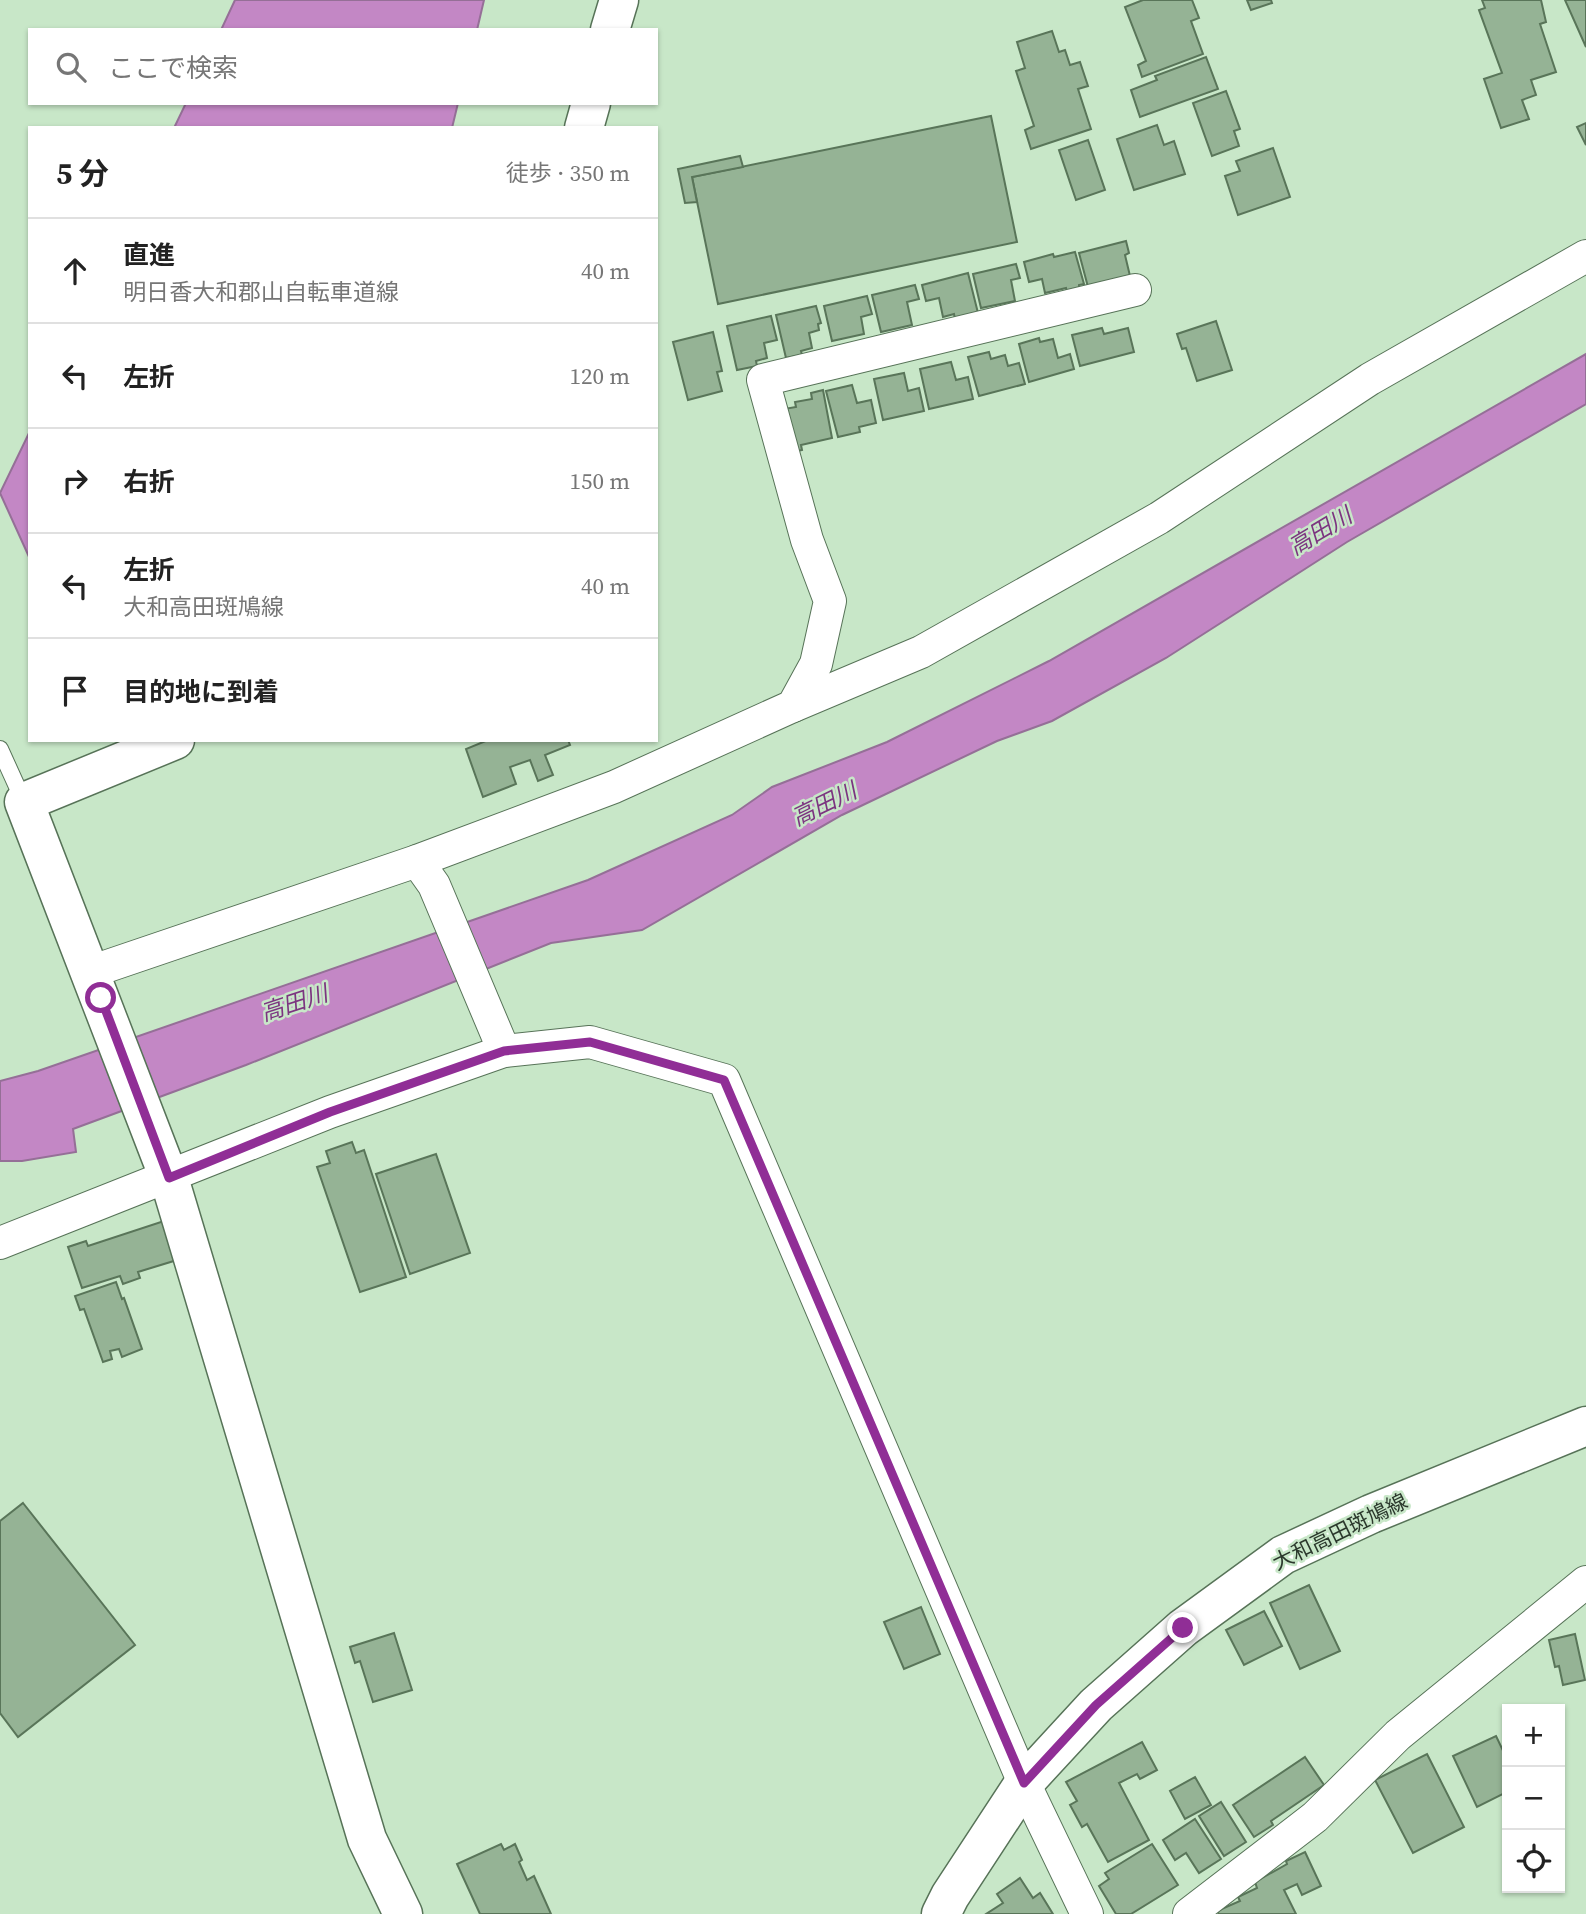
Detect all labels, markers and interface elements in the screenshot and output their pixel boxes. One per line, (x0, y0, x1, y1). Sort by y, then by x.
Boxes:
search box (28, 28, 658, 105)
icon: search (52, 48, 90, 86)
text: ここで検索 (108, 50, 238, 86)
text: 5 分 (56, 153, 109, 194)
text: 徒歩 · 350 m (506, 157, 630, 189)
text: 直進 (123, 237, 175, 273)
icon: ahead (56, 252, 94, 290)
text: 40 m (581, 255, 630, 287)
text: 明日香大和郡山自転車道線 (123, 276, 399, 308)
icon: left (56, 357, 94, 395)
text: 左折 (123, 359, 175, 395)
text: 120 m (569, 360, 630, 392)
icon: right (56, 462, 94, 500)
text: 右折 (123, 464, 175, 500)
text: 150 m (569, 465, 630, 497)
water label: 高田川 (1282, 498, 1360, 562)
text: 左折 (123, 552, 175, 588)
icon: left (56, 567, 94, 605)
text: 40 m (581, 570, 630, 602)
text: 大和高田斑鳩線 (123, 591, 284, 623)
icon: arrive (56, 672, 94, 710)
text: 目的地に到着 (123, 674, 279, 710)
water label: 高田川 (786, 773, 865, 834)
water label: 高田川 (256, 976, 335, 1029)
route start (85, 982, 116, 1013)
street label: 大和高田斑鳩線 (1267, 1486, 1412, 1577)
route end (1167, 1612, 1198, 1643)
map controls (1502, 1704, 1565, 1893)
button: + (1502, 1704, 1565, 1767)
button: − (1502, 1767, 1565, 1830)
button: locate (1502, 1830, 1565, 1893)

